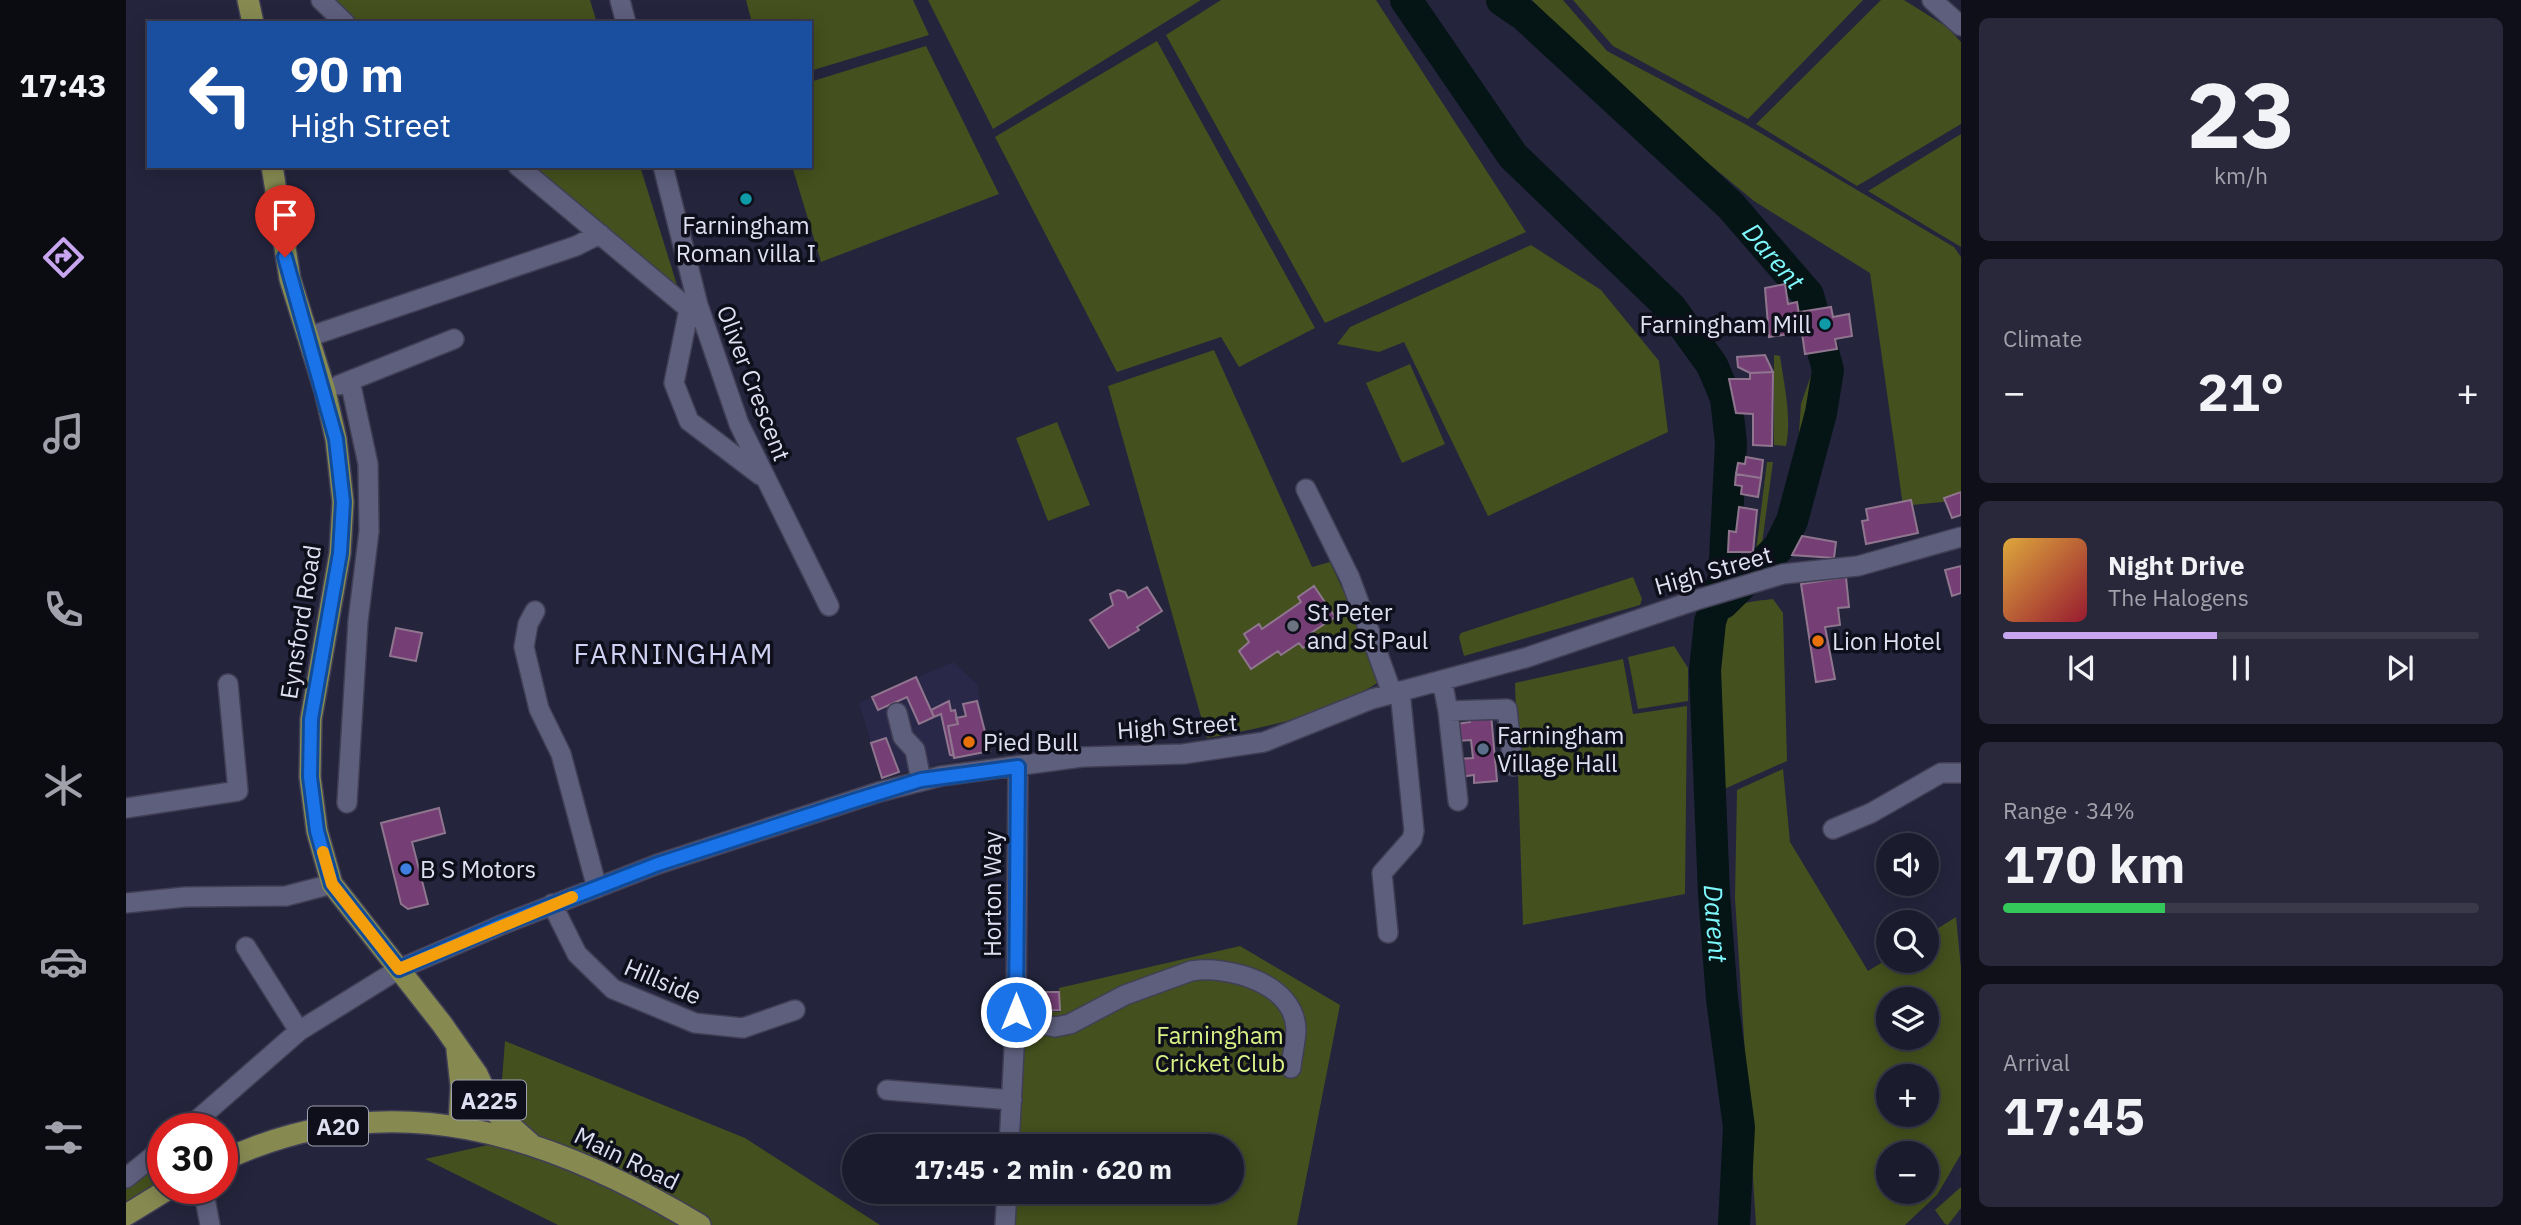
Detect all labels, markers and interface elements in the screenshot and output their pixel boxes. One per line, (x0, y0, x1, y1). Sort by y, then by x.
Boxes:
text: 90 m (290, 42, 404, 105)
icon: left (175, 49, 266, 140)
text: 23 (2186, 55, 2296, 173)
text: 17:43 (19, 64, 107, 106)
text: High Street (290, 104, 451, 146)
text: km/h (2214, 160, 2268, 190)
pin (255, 185, 315, 257)
marker: Farningham Roman villa I (738, 191, 754, 207)
icon: arrive (266, 196, 304, 234)
place label: Farningham Roman villa I (676, 209, 816, 269)
water label: Darent (1736, 215, 1813, 297)
icon: directions (39, 233, 88, 282)
street label: Oliver Crescent (710, 301, 798, 465)
place label: Farningham Mill (1639, 308, 1811, 340)
marker: Farningham Mill (1817, 316, 1833, 332)
text: Climate (2003, 323, 2082, 353)
text: 21° (2198, 358, 2284, 425)
text: − (2003, 367, 2026, 416)
text: + (2456, 367, 2479, 416)
icon: music (39, 409, 88, 458)
street label: High Street (1651, 538, 1775, 602)
street label: Eynsford Road (272, 543, 328, 701)
text: Night Drive (2108, 548, 2245, 582)
text: The Halogens (2108, 582, 2249, 612)
icon: phone (39, 585, 88, 634)
place label: St Peter and St Paul (1307, 596, 1428, 656)
marker: St Peter and St Paul (1285, 618, 1301, 634)
place label: Lion Hotel (1832, 625, 1941, 657)
marker: Lion Hotel (1810, 633, 1826, 649)
district label: FARNINGHAM (573, 635, 775, 672)
icon: previous (2063, 649, 2101, 687)
icon: pause (2222, 649, 2260, 687)
icon: next (2381, 649, 2419, 687)
street label: High Street (1116, 706, 1238, 746)
place label: Farningham Village Hall (1497, 719, 1624, 779)
place label: Pied Bull (983, 726, 1079, 758)
marker: Pied Bull (961, 734, 977, 750)
marker: Farningham Village Hall (1475, 741, 1491, 757)
icon: climate (39, 761, 88, 810)
text: Range · 34% (2003, 795, 2135, 825)
text: 170 km (2003, 830, 2185, 897)
street label: Horton Way (976, 831, 1008, 957)
map controls (1876, 833, 1939, 1204)
button: sound (1876, 833, 1939, 896)
place label: B S Motors (420, 853, 536, 885)
marker: B S Motors (398, 861, 414, 877)
water label: Darent (1697, 884, 1736, 964)
button: search (1876, 910, 1939, 973)
icon: car (39, 937, 88, 986)
street label: Hillside (620, 951, 706, 1011)
position arrow (979, 975, 1053, 1049)
button: layers (1876, 987, 1939, 1050)
park label: Farningham Cricket Club (1155, 1019, 1285, 1079)
text: Arrival (2003, 1047, 2070, 1077)
button: + (1876, 1064, 1939, 1127)
road number: A225 (452, 1080, 526, 1120)
text: 17:45 (2003, 1082, 2145, 1149)
road number: A20 (308, 1106, 368, 1146)
icon: filters (39, 1113, 88, 1162)
speed limit sign: 30 (147, 1113, 238, 1204)
street label: Main Road (569, 1119, 685, 1197)
button: − (1876, 1141, 1939, 1204)
text: 17:45 · 2 min · 620 m (914, 1152, 1172, 1186)

